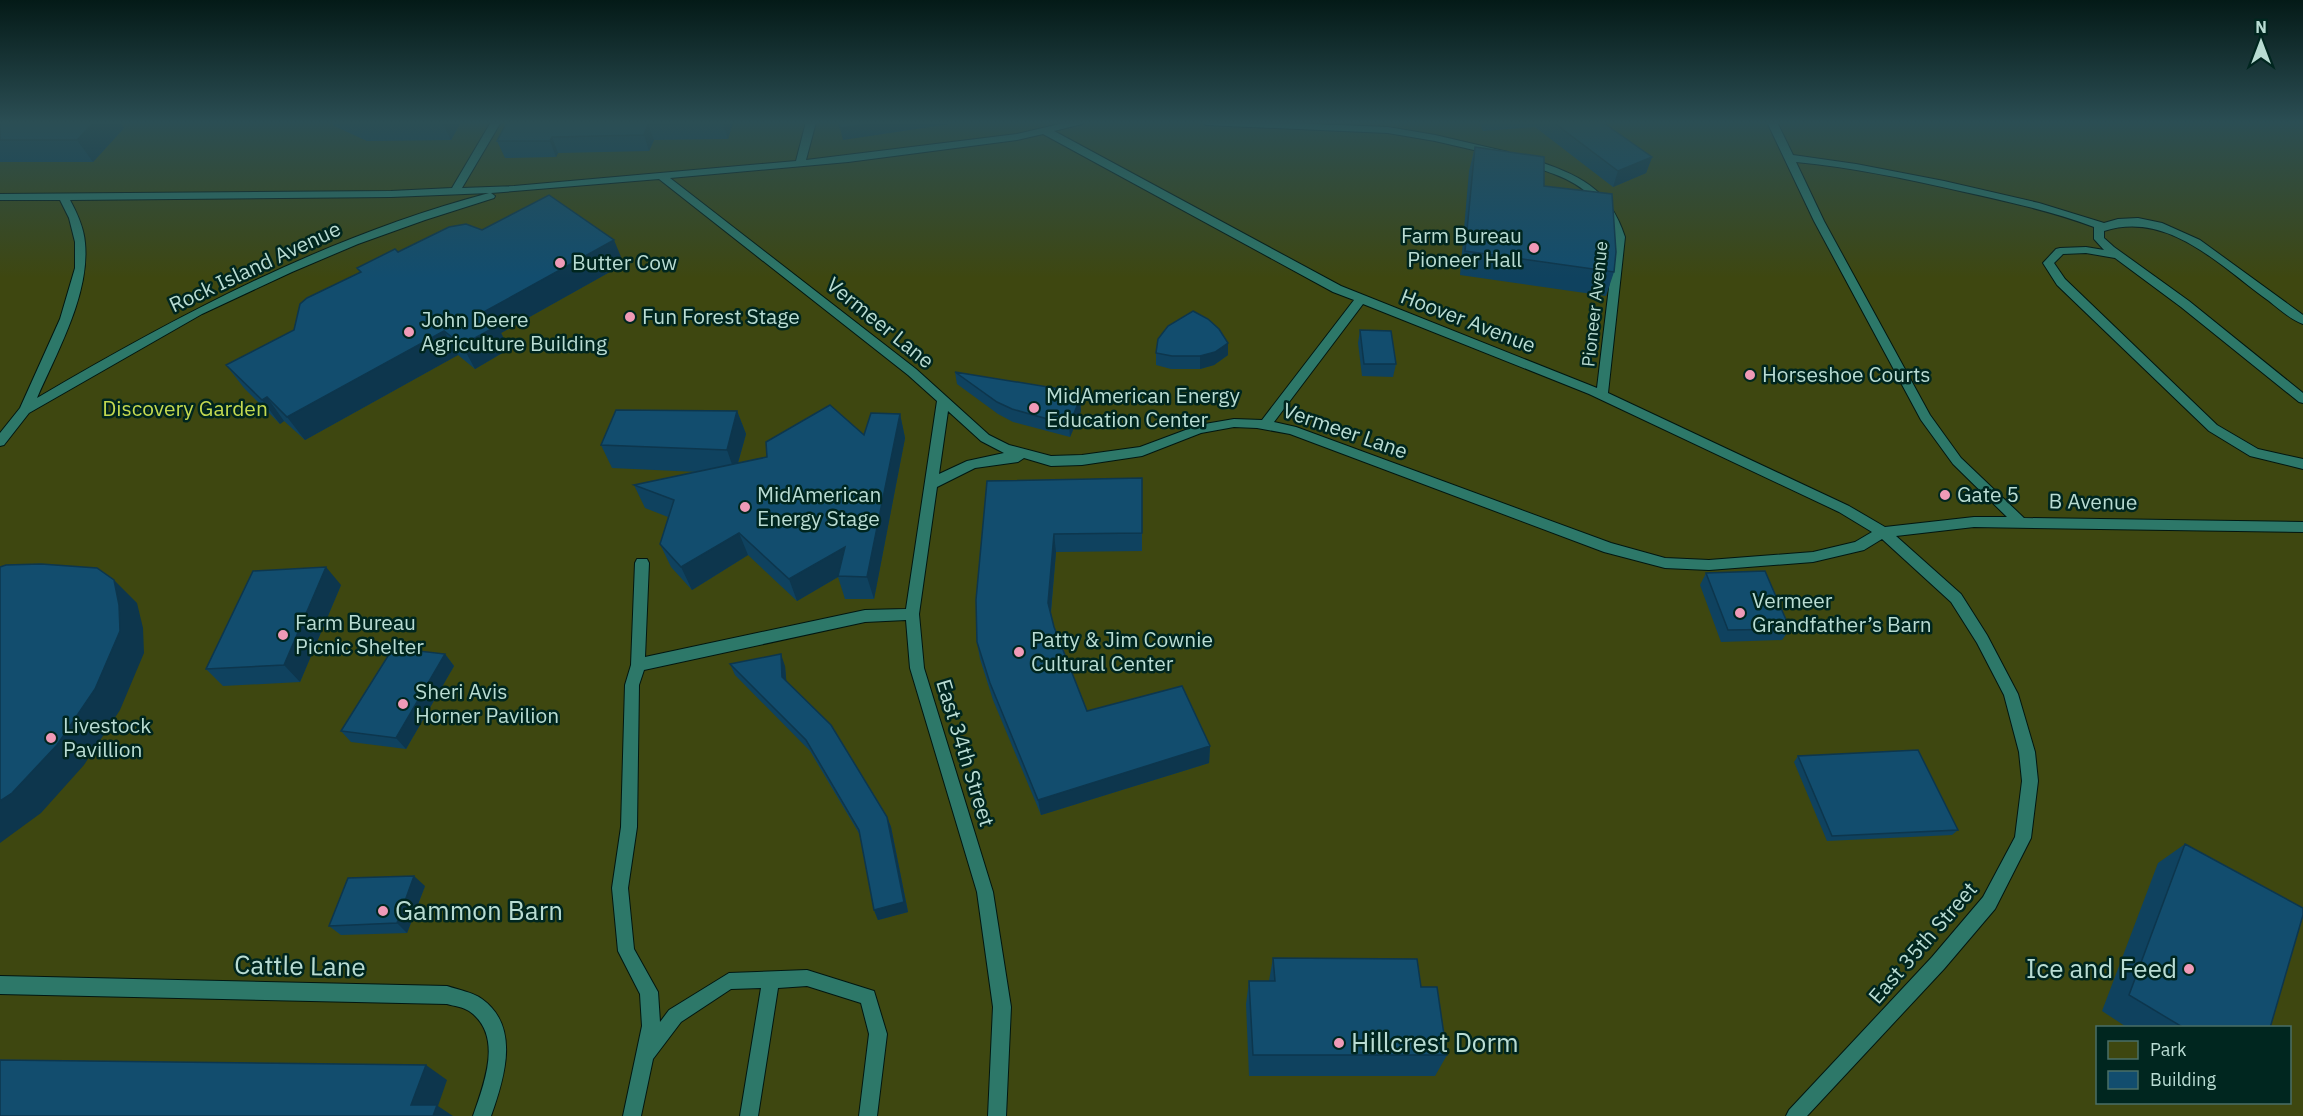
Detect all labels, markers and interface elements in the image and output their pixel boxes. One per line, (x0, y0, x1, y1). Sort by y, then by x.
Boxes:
north arrow (2231, 12, 2291, 72)
text: N (2255, 17, 2267, 37)
street label: Rock Island Avenue (164, 214, 345, 318)
place label: Farm Bureau Pioneer Hall (1401, 221, 1522, 273)
street label: Pioneer Avenue (1576, 240, 1613, 368)
marker: Farm Bureau Pioneer Hall (1527, 241, 1541, 255)
place label: Butter Cow (572, 248, 677, 276)
marker: Butter Cow (553, 256, 567, 270)
street label: Vermeer Lane (821, 270, 940, 374)
street label: Hoover Avenue (1397, 281, 1540, 359)
place label: Fun Forest Stage (642, 302, 800, 330)
place label: John Deere Agriculture Building (421, 305, 607, 357)
marker: Fun Forest Stage (623, 310, 637, 324)
marker: John Deere Agriculture Building (402, 325, 416, 339)
place label: Horseshoe Courts (1762, 360, 1931, 388)
marker: Horseshoe Courts (1743, 368, 1757, 382)
place label: MidAmerican Energy Education Center (1046, 381, 1241, 433)
park label: Discovery Garden (102, 394, 268, 422)
street label: Vermeer Lane (1279, 396, 1412, 465)
marker: MidAmerican Energy Education Center (1027, 401, 1041, 415)
place label: MidAmerican Energy Stage (757, 480, 881, 532)
place label: Gate 5 (1957, 480, 2019, 508)
street label: B Avenue (2048, 486, 2138, 516)
marker: Gate 5 (1938, 488, 1952, 502)
marker: MidAmerican Energy Stage (738, 500, 752, 514)
place label: Vermeer Grandfather’s Barn (1752, 586, 1932, 638)
marker: Vermeer Grandfather’s Barn (1733, 606, 1747, 620)
place label: Farm Bureau Picnic Shelter (295, 608, 424, 660)
place label: Patty & Jim Cownie Cultural Center (1031, 625, 1213, 677)
marker: Farm Bureau Picnic Shelter (276, 628, 290, 642)
marker: Patty & Jim Cownie Cultural Center (1012, 645, 1026, 659)
street label: East 34th Street (930, 675, 1002, 830)
place label: Sheri Avis Horner Pavilion (415, 677, 559, 729)
marker: Sheri Avis Horner Pavilion (396, 697, 410, 711)
place label: Livestock Pavillion (63, 711, 151, 763)
marker: Livestock Pavillion (44, 731, 58, 745)
street label: East 35th Street (1862, 875, 1983, 1009)
place label: Gammon Barn (395, 893, 563, 927)
marker: Gammon Barn (376, 904, 390, 918)
street label: Cattle Lane (234, 947, 366, 983)
place label: Ice and Feed (2026, 951, 2177, 985)
marker: Ice and Feed (2182, 962, 2196, 976)
place label: Hillcrest Dorm (1351, 1025, 1519, 1059)
legend (2096, 1026, 2291, 1104)
marker: Hillcrest Dorm (1332, 1036, 1346, 1050)
text: Park (2150, 1038, 2187, 1061)
text: Building (2150, 1068, 2217, 1091)

